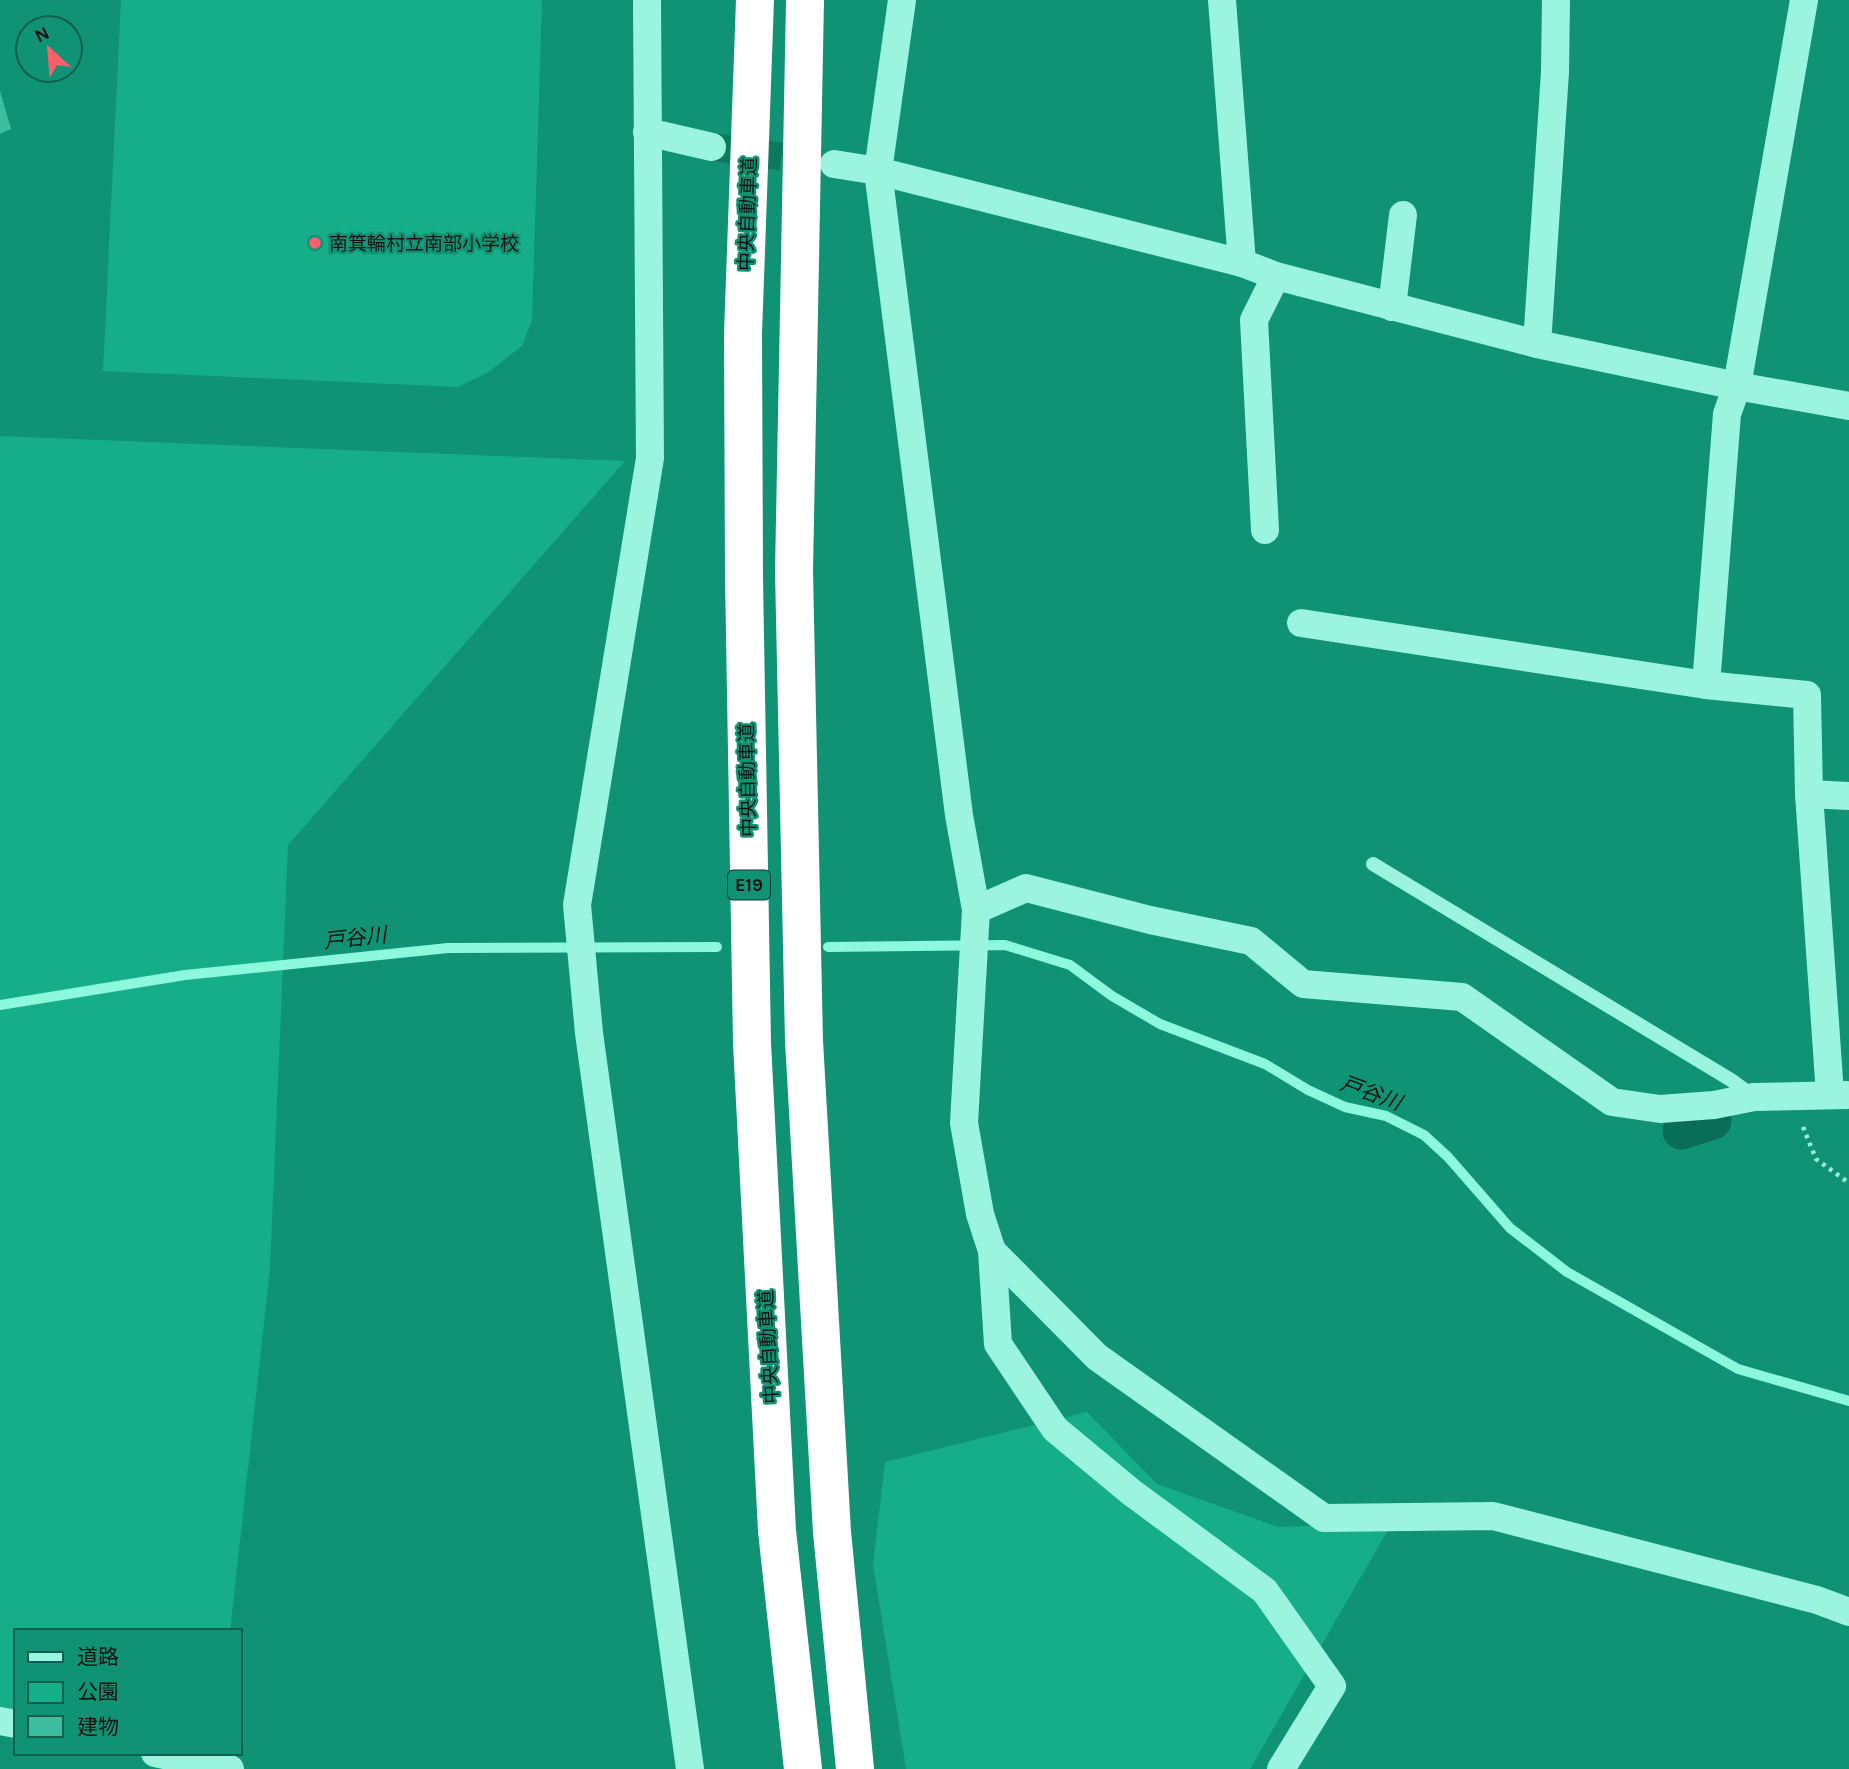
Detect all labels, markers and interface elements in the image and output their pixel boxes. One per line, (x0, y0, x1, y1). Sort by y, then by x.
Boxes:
north arrow (14, 14, 84, 84)
text: N (31, 22, 53, 47)
street label: 中央自動車道 (735, 157, 761, 271)
place label: 南箕輪村立南部小学校 (329, 233, 519, 255)
marker: 南箕輪村立南部小学校 (307, 235, 323, 251)
street label: 中央自動車道 (736, 723, 760, 837)
road number: E19 (728, 870, 770, 900)
water label: 戸谷川 (322, 923, 390, 953)
water label: 戸谷川 (1337, 1071, 1407, 1116)
street label: 中央自動車道 (755, 1289, 783, 1404)
legend (14, 1629, 242, 1755)
text: 道路 (77, 1645, 119, 1669)
text: 公園 (77, 1680, 119, 1704)
text: 建物 (77, 1715, 119, 1739)

